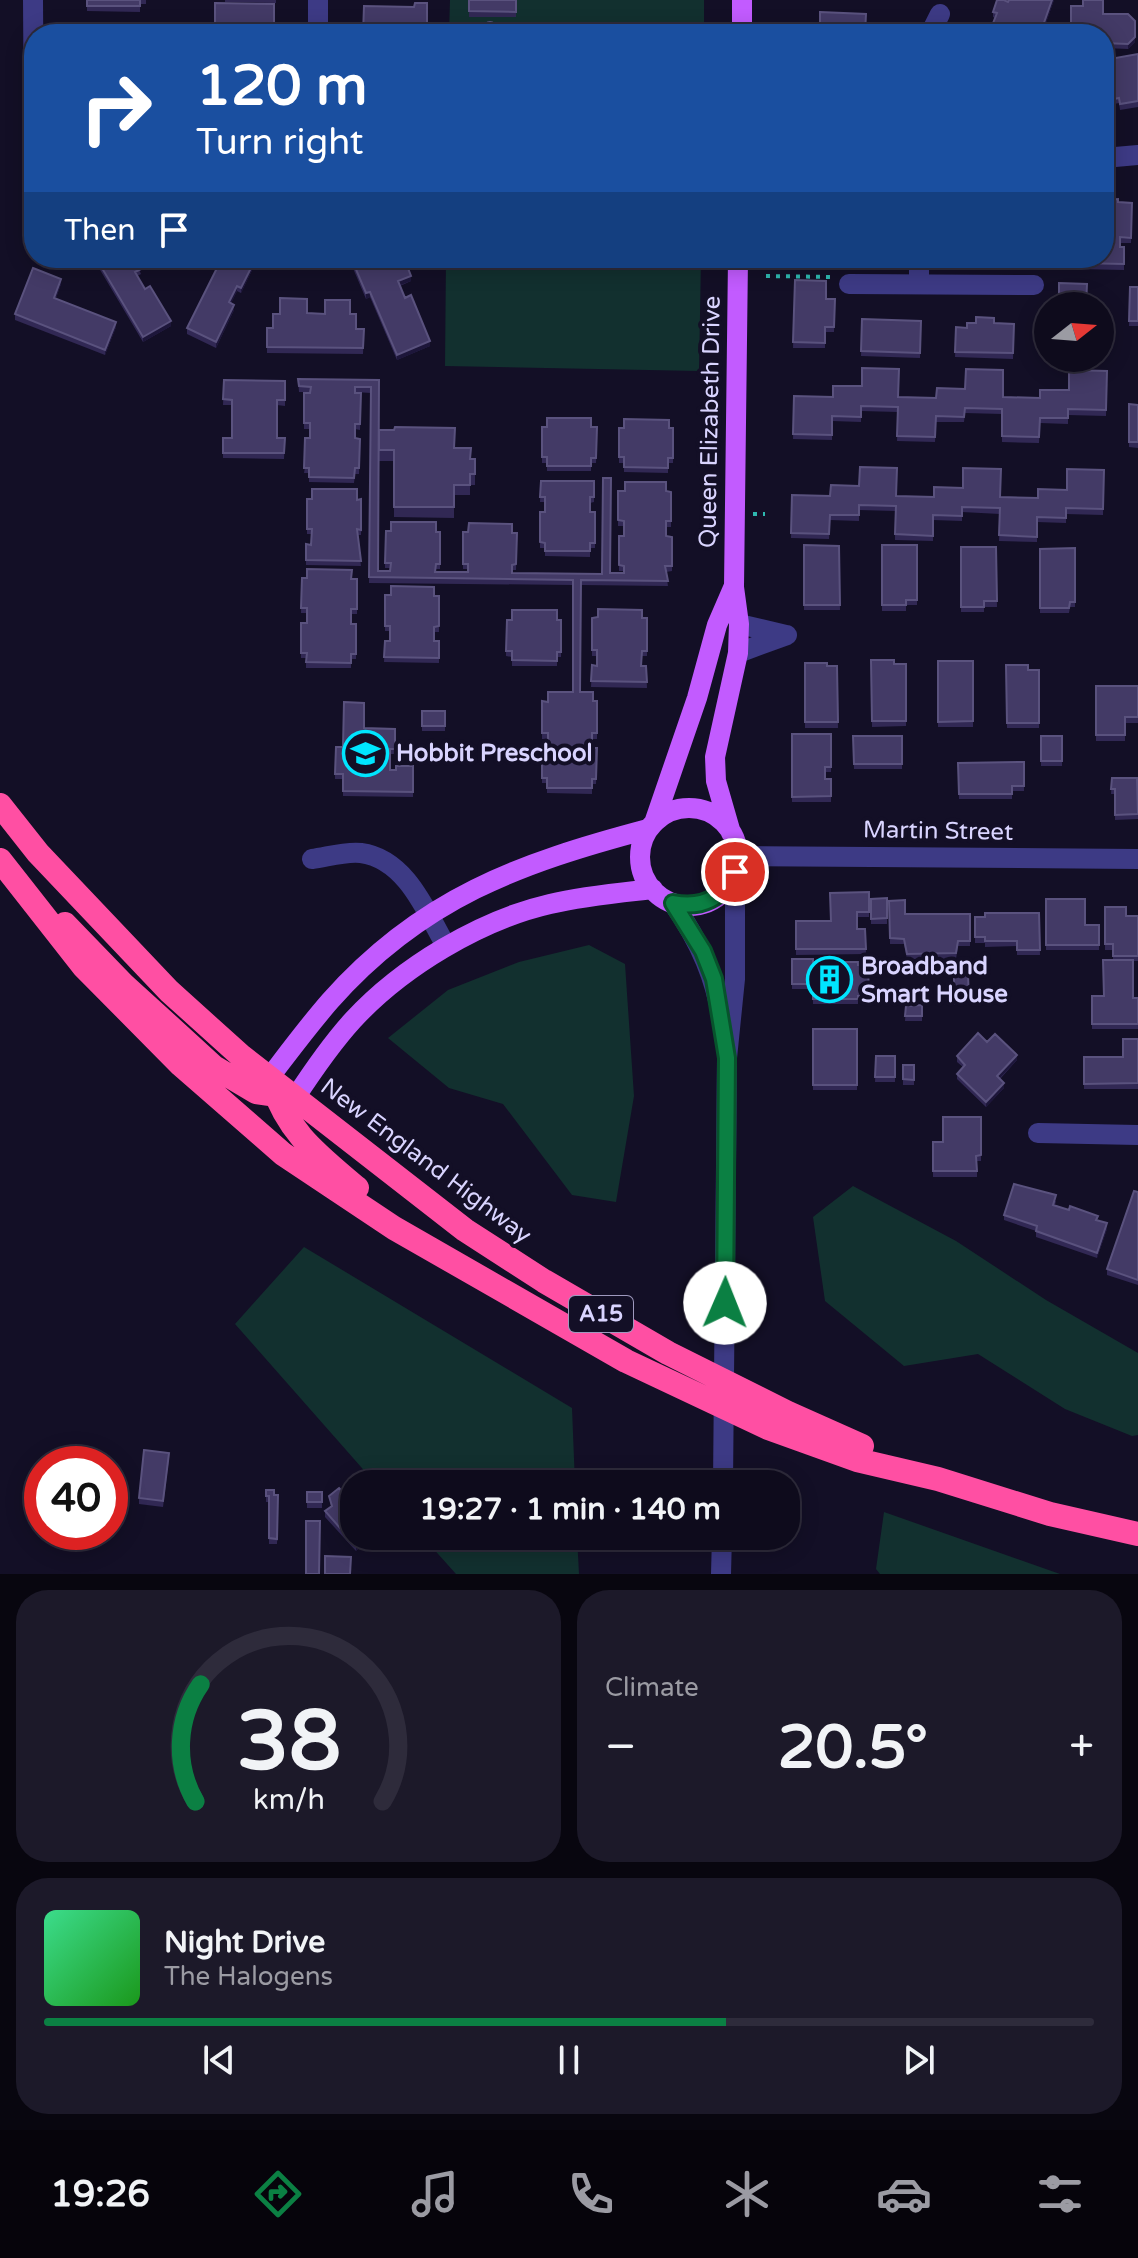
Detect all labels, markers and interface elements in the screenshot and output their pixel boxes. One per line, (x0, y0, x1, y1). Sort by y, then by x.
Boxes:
text: 120 m (196, 53, 367, 120)
icon: right (64, 56, 168, 160)
text: Turn right (196, 121, 363, 164)
icon: arrive (152, 208, 196, 252)
text: Then (64, 212, 136, 249)
north arrow (1034, 292, 1114, 372)
map controls (1034, 292, 1114, 372)
street label: Queen Elizabeth Drive (693, 296, 727, 548)
school or university icon: Hobbit Preschool (341, 729, 389, 777)
place label: Hobbit Preschool (396, 739, 593, 768)
street label: Martin Street (863, 815, 1013, 847)
pin (701, 838, 769, 906)
icon: arrive (713, 850, 757, 894)
place label: Broadband Smart House (861, 952, 1008, 1009)
building icon: Broadband Smart House (806, 956, 854, 1004)
street label: New England Highway (315, 1072, 537, 1250)
position arrow (683, 1261, 767, 1345)
road number: A15 (569, 1296, 633, 1332)
speed limit sign: 40 (24, 1446, 128, 1550)
text: 19:27 · 1 min · 140 m (419, 1491, 721, 1528)
text: Climate (605, 1672, 699, 1703)
text: 38 (236, 1692, 341, 1792)
text: 20.5° (778, 1712, 928, 1784)
text: − (605, 1721, 636, 1774)
text: + (1069, 1721, 1094, 1774)
text: km/h (253, 1783, 324, 1817)
text: Night Drive (164, 1924, 325, 1961)
text: The Halogens (164, 1961, 333, 1992)
icon: previous (197, 2038, 241, 2082)
icon: pause (547, 2038, 591, 2082)
icon: next (897, 2038, 941, 2082)
icon: directions (250, 2166, 306, 2222)
icon: music (407, 2166, 463, 2222)
icon: phone (563, 2166, 619, 2222)
icon: climate (719, 2166, 775, 2222)
icon: car (876, 2166, 932, 2222)
icon: filters (1032, 2166, 1088, 2222)
text: 19:26 (50, 2173, 150, 2216)

